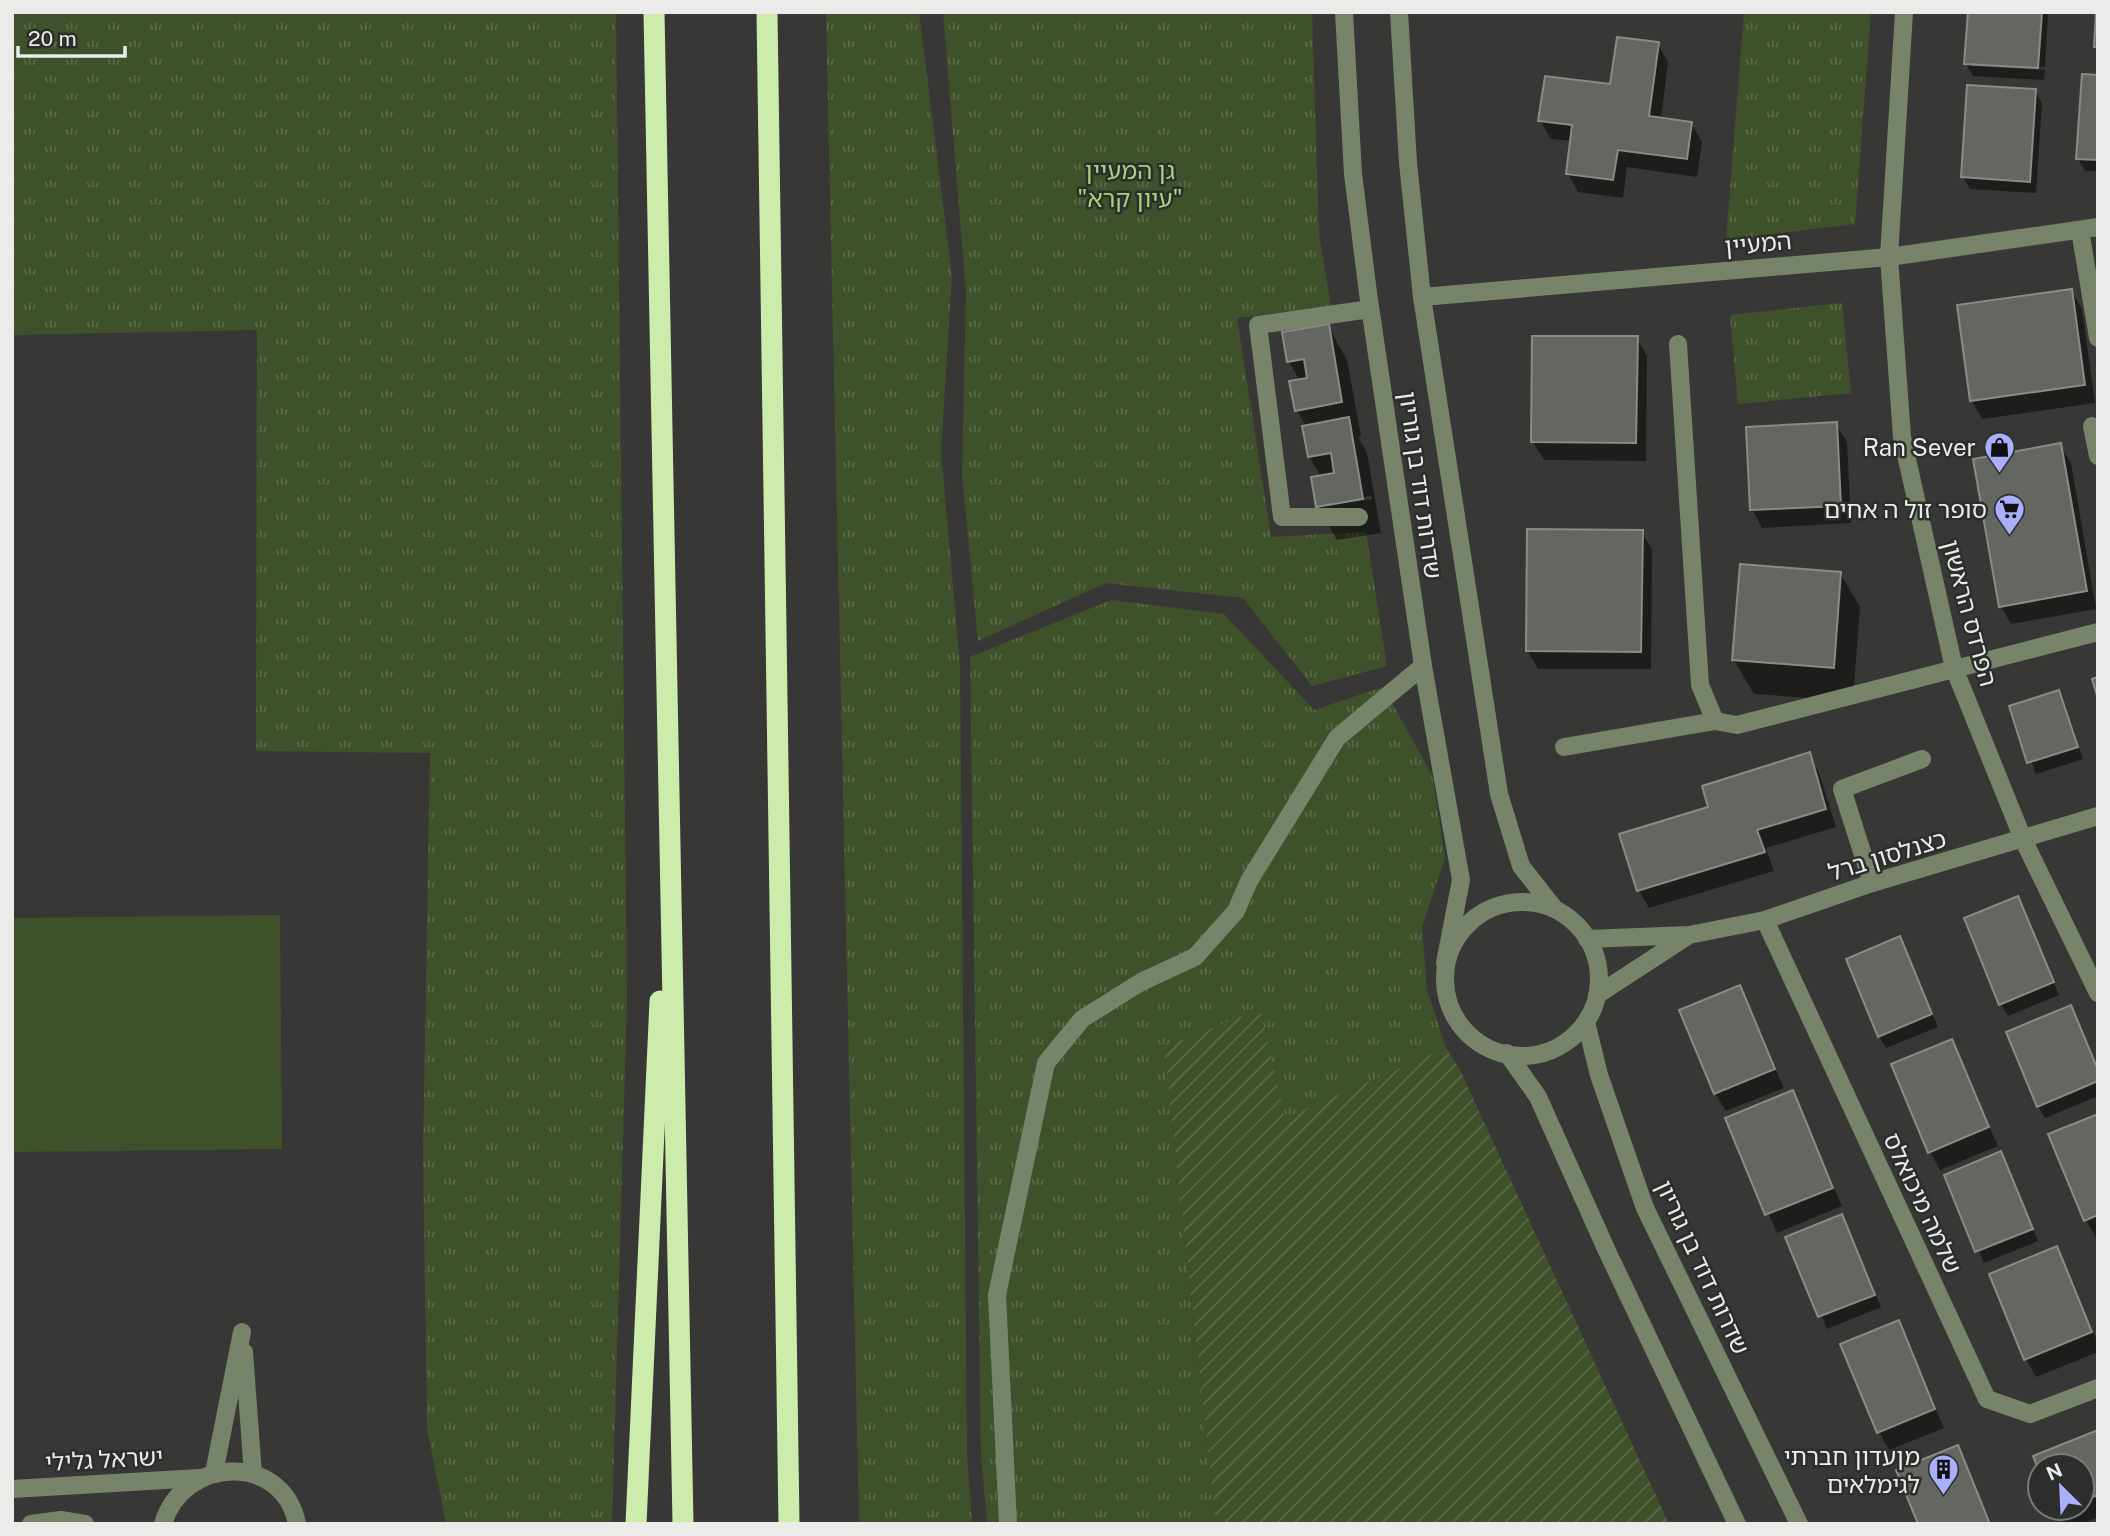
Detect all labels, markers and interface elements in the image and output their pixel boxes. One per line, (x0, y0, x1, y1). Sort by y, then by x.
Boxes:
scale bar (18, 14, 124, 58)
text: 20 m (28, 26, 77, 51)
park label: גן המעיין "עיון קרא" (1077, 156, 1183, 212)
street label: המעיין (1723, 226, 1793, 260)
street label: שדרות דוד בן גוריון (1394, 390, 1448, 580)
shop icon: Ran Sever (1982, 430, 2016, 474)
place label: Ran Sever (1863, 433, 1976, 461)
supermarket icon: סופר זול ה אחים (1993, 492, 2027, 536)
place label: סופר זול ה אחים (1824, 495, 1987, 523)
street label: הפרדס הראשון (1937, 537, 2003, 689)
street label: כצנלסון ברל (1825, 824, 1949, 886)
street label: שלמה מיכואלס (1878, 1128, 1968, 1278)
street label: שדרות דוד בן גוריון (1650, 1175, 1756, 1359)
street label: ישראל גלילי (44, 1442, 164, 1476)
place label: מןעדון חברתי לגימלאים (1784, 1442, 1920, 1498)
north arrow (2026, 1452, 2096, 1522)
building icon: מןעדון חברתי לגימלאים (1926, 1453, 1960, 1497)
text: N (2043, 1458, 2065, 1485)

